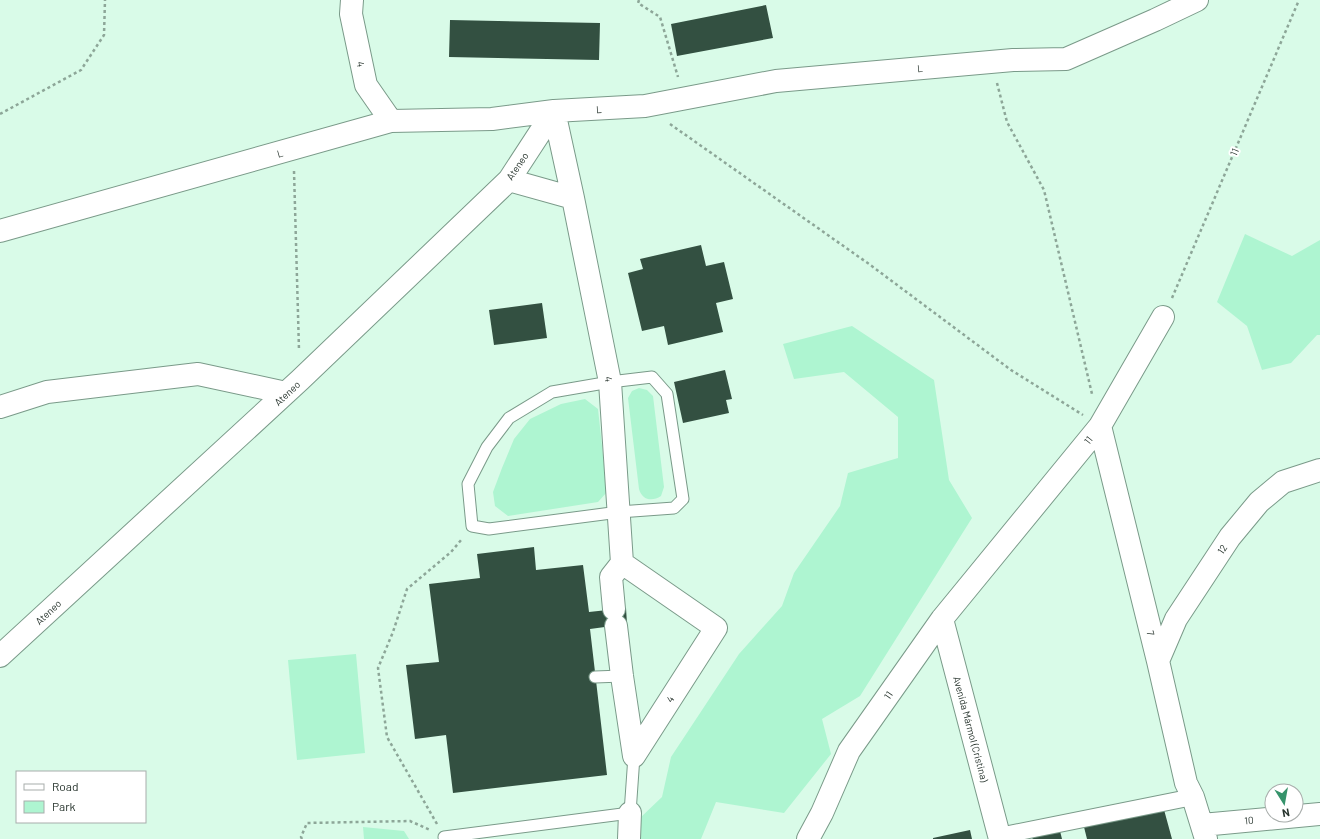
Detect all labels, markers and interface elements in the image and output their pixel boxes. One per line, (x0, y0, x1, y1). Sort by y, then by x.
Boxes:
street label: 4 (355, 60, 367, 68)
street label: L (917, 62, 924, 74)
street label: L (596, 103, 602, 115)
street label: L (276, 146, 285, 160)
street label: 11 (1227, 146, 1241, 158)
street label: Ateneo (503, 150, 531, 182)
street label: 4 (603, 375, 615, 383)
street label: Ateneo (272, 378, 302, 408)
street label: 11 (1081, 433, 1095, 447)
street label: 12 (1215, 542, 1229, 556)
street label: Ateneo (33, 597, 63, 627)
street label: 7 (1145, 629, 1157, 637)
street label: Avenida Mármol (Cristina) (951, 675, 991, 784)
street label: 11 (881, 689, 895, 701)
street label: 4 (663, 693, 677, 705)
legend (16, 771, 146, 823)
text: Road (52, 779, 79, 793)
north arrow (1264, 783, 1304, 823)
text: Park (52, 799, 76, 813)
text: N (1281, 806, 1291, 820)
street label: 10 (1244, 814, 1254, 826)

